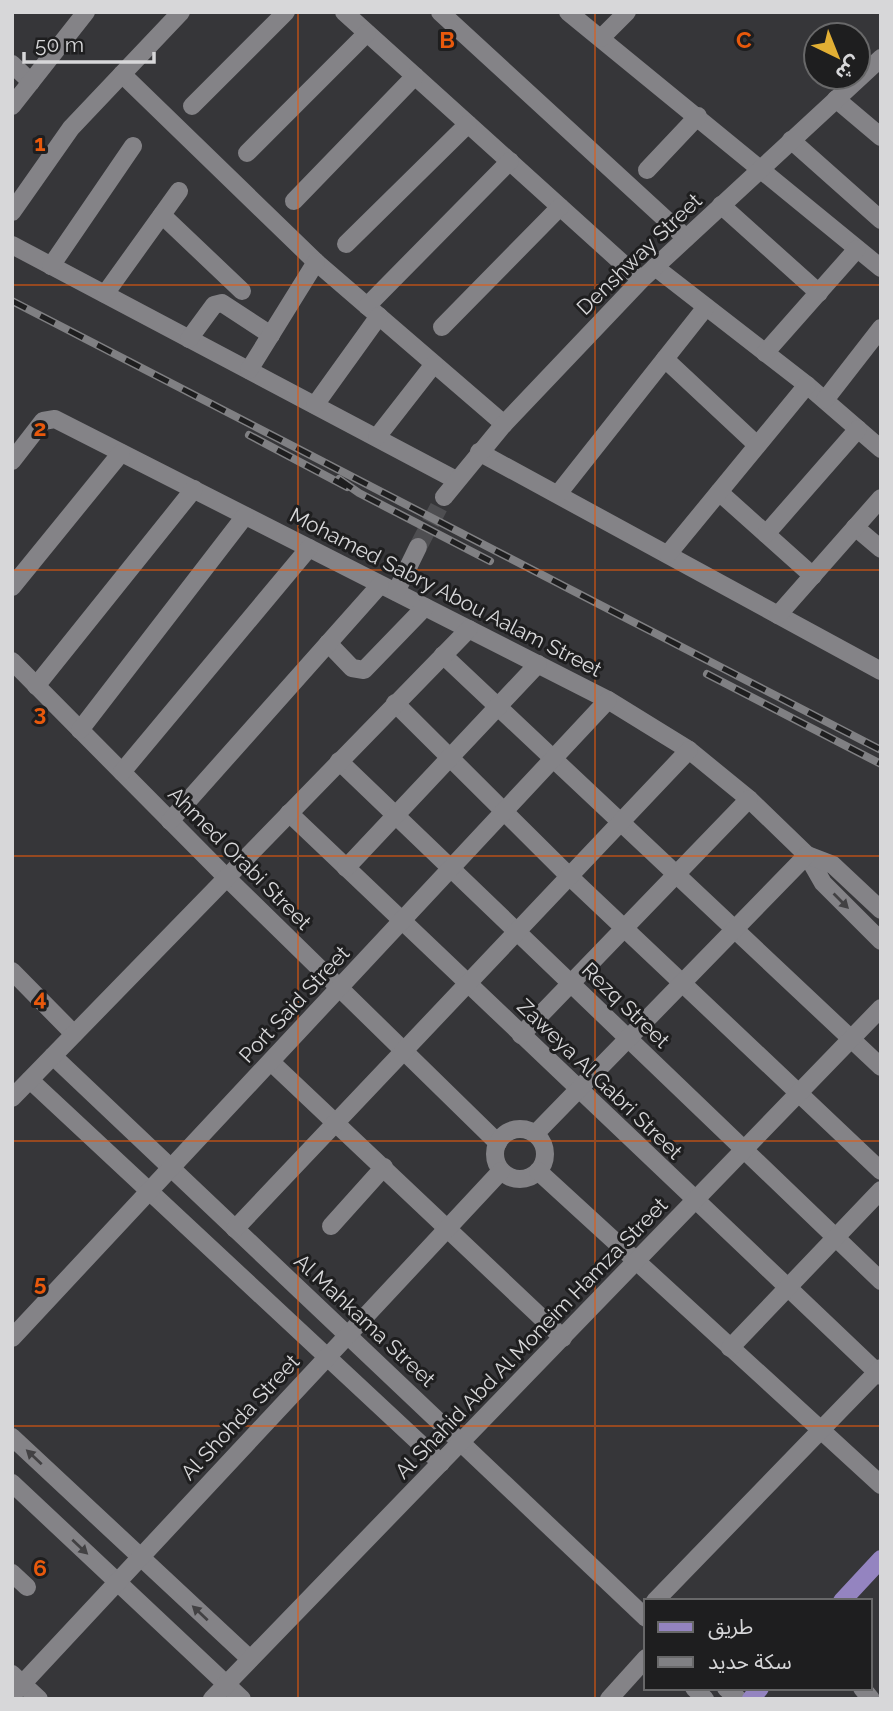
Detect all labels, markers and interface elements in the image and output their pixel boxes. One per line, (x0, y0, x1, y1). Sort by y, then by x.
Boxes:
scale bar (24, 21, 154, 65)
north arrow (802, 21, 872, 91)
text: B (439, 26, 455, 53)
text: C (736, 26, 752, 53)
text: 50 m (35, 32, 84, 57)
text: ش (832, 52, 866, 85)
text: 1 (34, 129, 46, 156)
street label: Denshway Street (571, 188, 707, 320)
text: 2 (34, 414, 46, 441)
street label: Mohamed Sabry Abou Aalam Street (286, 502, 606, 682)
text: 3 (34, 699, 46, 726)
street label: Ahmed Orabi Street (163, 781, 317, 935)
one-way arrow (832, 892, 848, 909)
street label: Port Said Street (234, 940, 354, 1068)
street label: Rezq Street (577, 957, 675, 1053)
text: 4 (33, 984, 47, 1011)
street label: Zaweya Al Gabri Street (512, 994, 688, 1164)
street label: Al Shahid Abd Al Moneim Hamza Street (390, 1192, 672, 1484)
street label: Al Mahkama Street (289, 1248, 441, 1392)
text: 5 (34, 1269, 47, 1296)
street label: Al Shohda Street (175, 1349, 305, 1485)
one-way arrow (25, 1449, 42, 1466)
one-way arrow (71, 1538, 88, 1554)
text: 6 (33, 1554, 47, 1581)
legend (644, 1599, 872, 1690)
one-way arrow (192, 1605, 209, 1621)
text: طريق (708, 1614, 753, 1640)
text: سكة حديد (708, 1649, 792, 1674)

